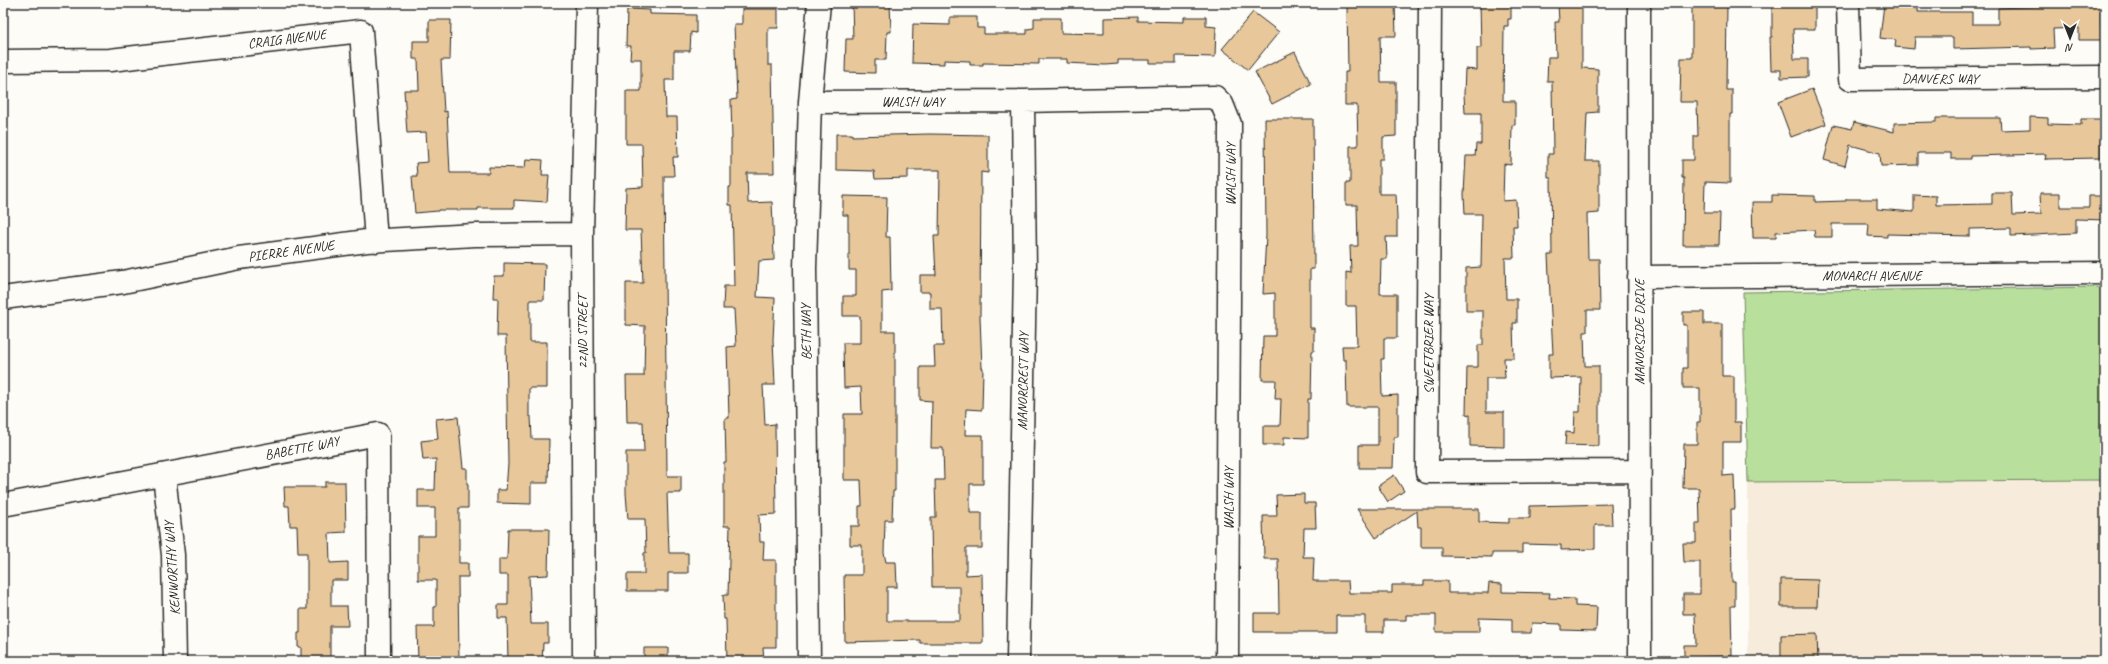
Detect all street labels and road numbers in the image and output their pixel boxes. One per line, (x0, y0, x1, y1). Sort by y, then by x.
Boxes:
street label: CRAIG AVENUE (247, 25, 329, 52)
street label: DANVERS WAY (1902, 70, 1981, 87)
street label: WALSH WAY (882, 93, 946, 110)
street label: WALSH WAY (1222, 141, 1239, 205)
street label: PIERRE AVENUE (247, 236, 337, 265)
street label: MONARCH AVENUE (1822, 267, 1924, 284)
street label: MANORSIDE DRIVE (1631, 277, 1648, 385)
street label: 22ND STREET (574, 291, 591, 369)
street label: SWEETBRIER WAY (1420, 292, 1437, 394)
street label: BETH WAY (797, 302, 815, 360)
street label: MANORCREST WAY (1014, 330, 1032, 430)
street label: BABETTE WAY (263, 432, 343, 464)
street label: WALSH WAY (1220, 465, 1237, 529)
street label: KENWORTHY WAY (160, 518, 184, 616)

